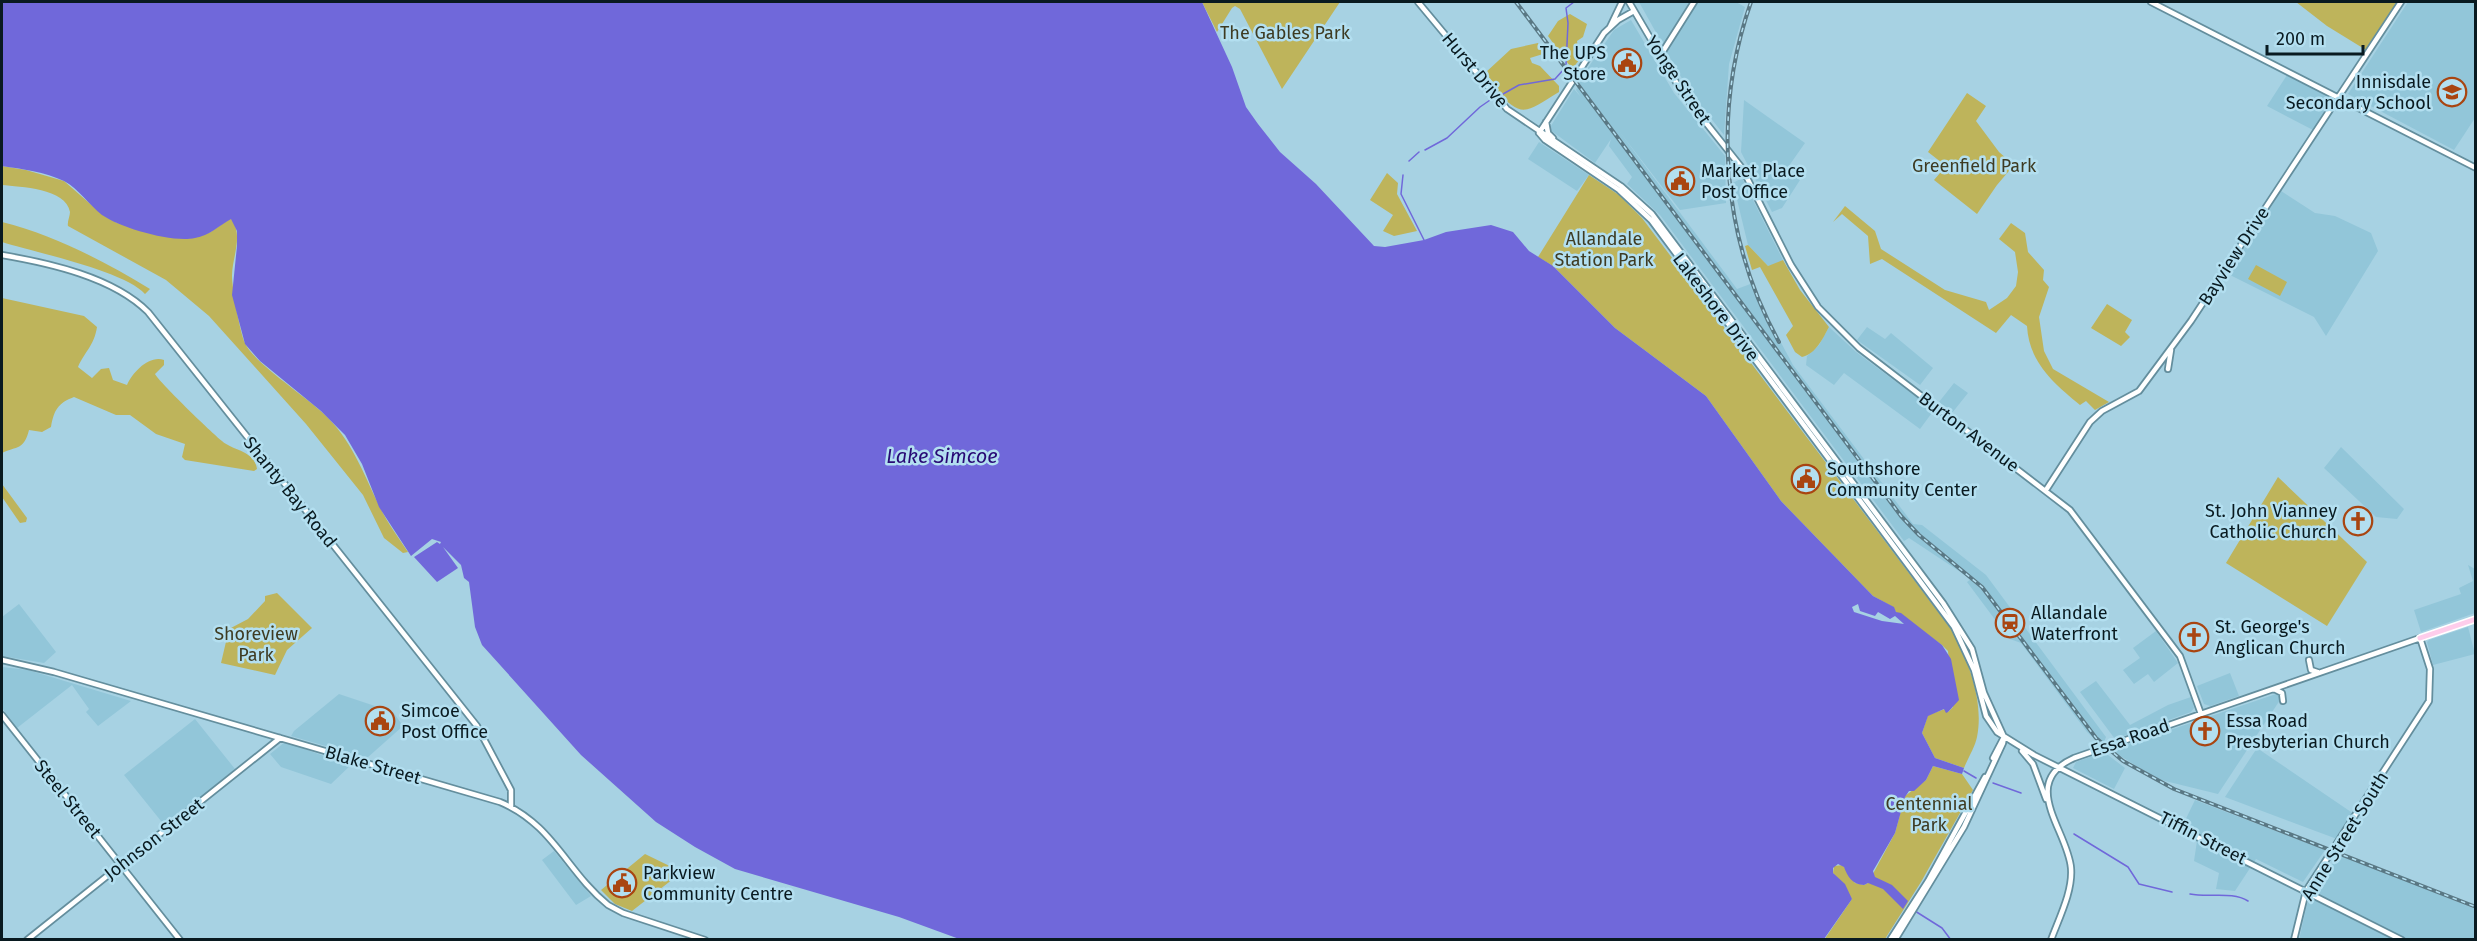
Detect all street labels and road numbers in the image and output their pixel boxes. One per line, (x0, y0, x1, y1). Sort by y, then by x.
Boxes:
street label: Hurst Drive (1437, 28, 1513, 112)
street label: Yonge Street (1640, 31, 1716, 129)
street label: Bayview Drive (2194, 203, 2274, 309)
street label: Lakeshore Drive (1668, 248, 1764, 366)
street label: Burton Avenue (1914, 387, 2024, 477)
street label: Shanty Bay Road (239, 432, 341, 552)
street label: Essa Road (2088, 714, 2172, 762)
street label: Blake Street (323, 741, 424, 789)
street label: Steel Street (30, 755, 107, 843)
street label: Anne Street South (2297, 768, 2393, 904)
street label: Johnson Street (100, 793, 209, 885)
street label: Tiffin Street (2156, 807, 2251, 870)

